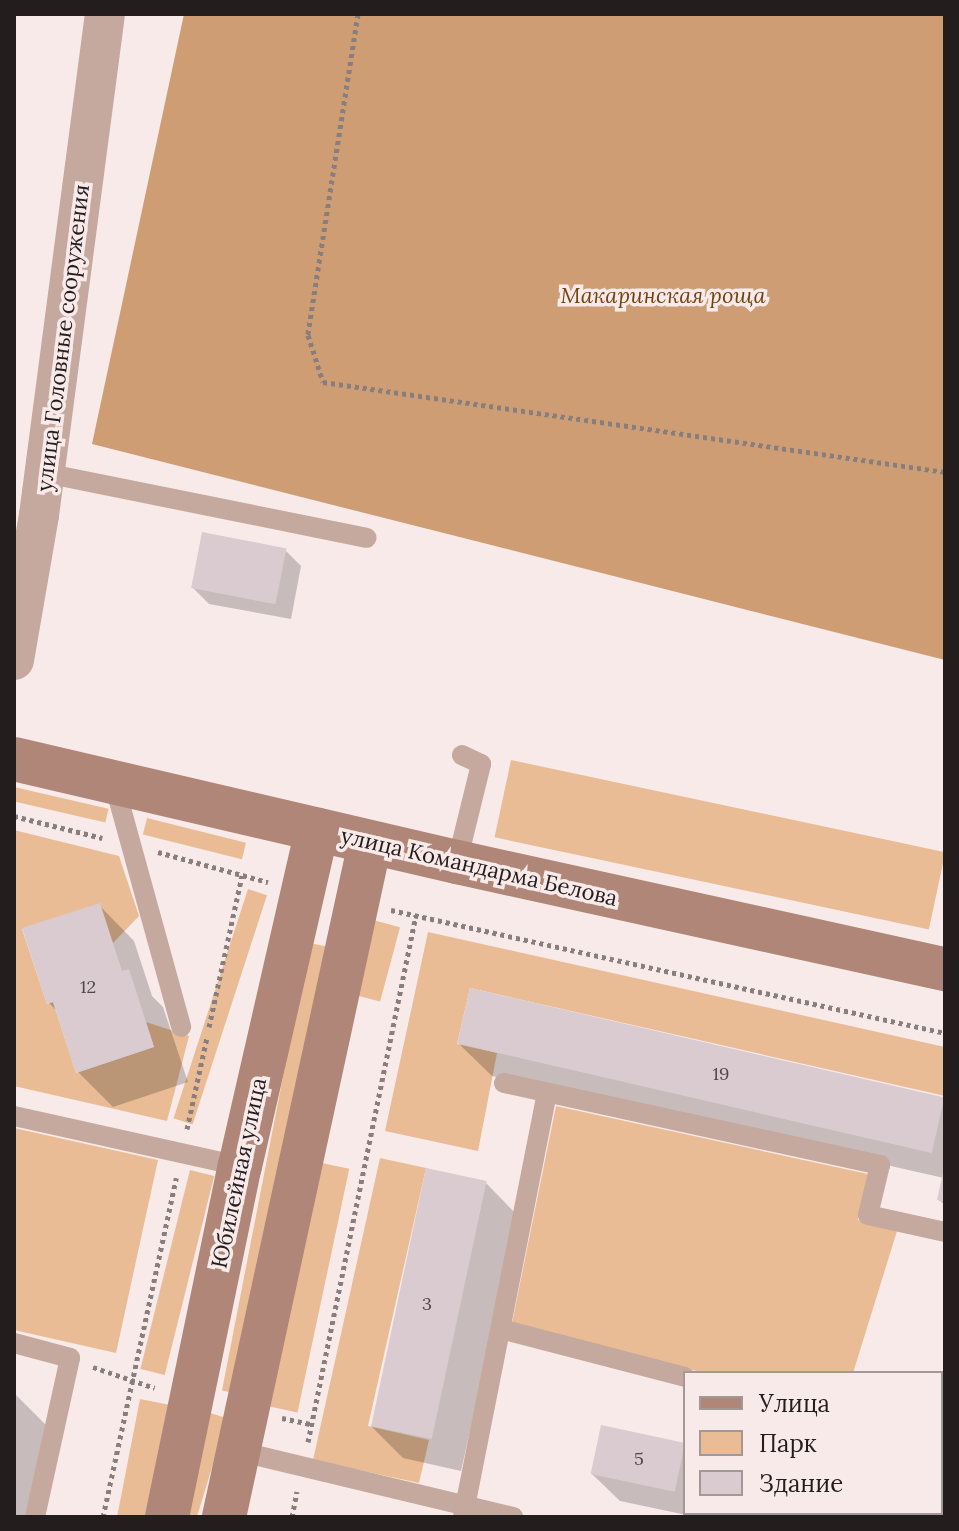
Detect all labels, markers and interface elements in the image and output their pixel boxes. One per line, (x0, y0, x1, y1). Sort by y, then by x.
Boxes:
street label: улица Головные сооружения (31, 183, 95, 493)
park label: Макаринская роща (560, 283, 766, 309)
street label: улица Командарма Белова (338, 822, 620, 912)
house number: 12 (80, 976, 96, 998)
house number: 19 (713, 1063, 729, 1085)
street label: Юбилейная улица (206, 1075, 272, 1271)
house number: 3 (422, 1293, 432, 1315)
legend (683, 1371, 943, 1515)
text: Улица (759, 1388, 830, 1419)
text: Парк (759, 1428, 817, 1459)
house number: 5 (634, 1448, 644, 1470)
text: Здание (759, 1468, 843, 1499)

